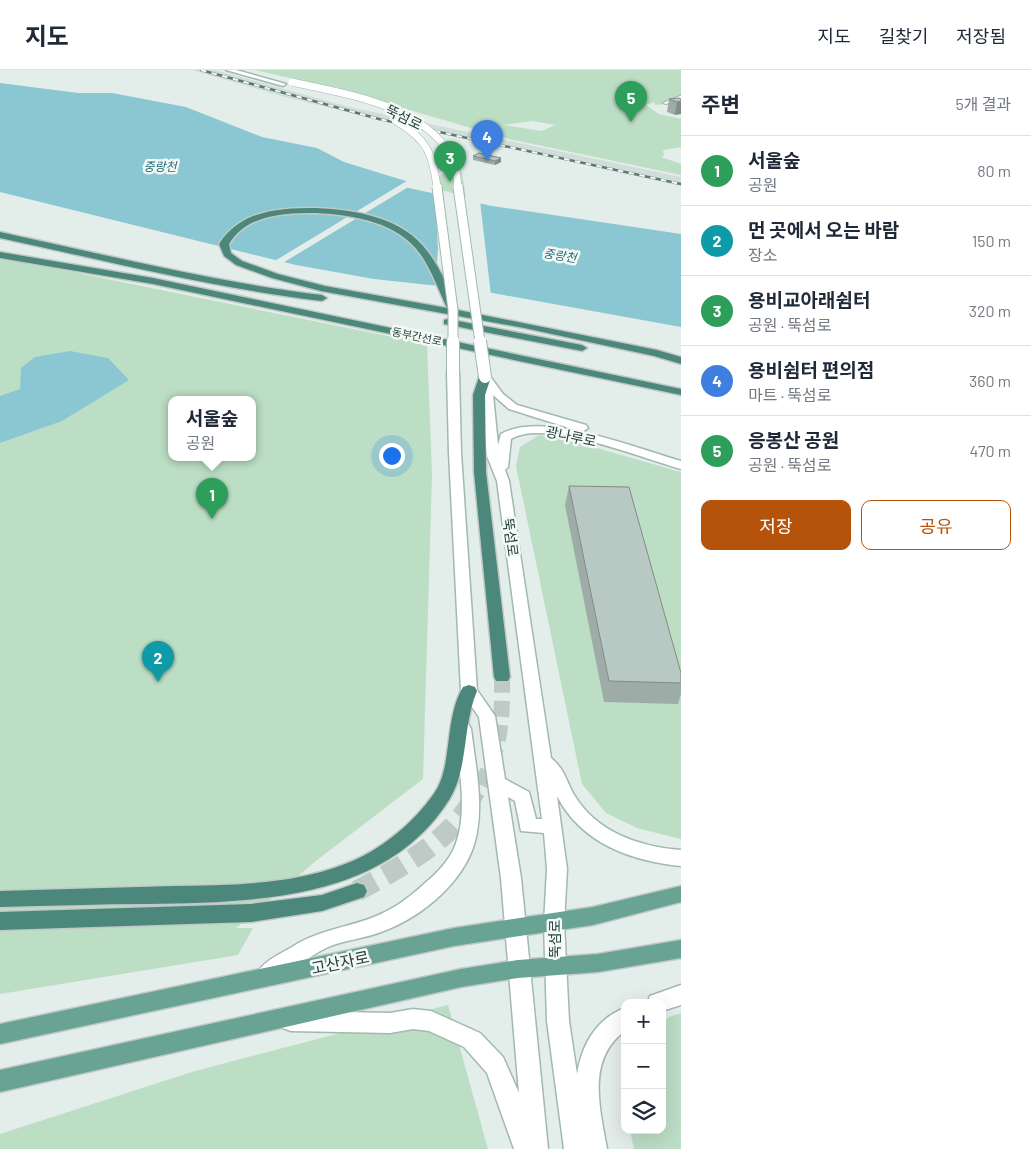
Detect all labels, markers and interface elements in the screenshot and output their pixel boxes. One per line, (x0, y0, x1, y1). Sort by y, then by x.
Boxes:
text: 지도 (25, 21, 69, 50)
text: 지도 (818, 25, 851, 47)
text: 길찾기 (879, 25, 928, 47)
text: 저장됨 (956, 25, 1006, 47)
pin: 5 (615, 81, 647, 122)
text: 주변 (701, 91, 740, 116)
text: 5개 결과 (955, 94, 1011, 113)
street label: 뚝섬로 (383, 101, 425, 133)
pin: 4 (471, 120, 503, 161)
pin: 3 (434, 141, 466, 182)
text: 서울숲 (748, 148, 800, 171)
water label: 중랑천 (143, 159, 179, 173)
text: 1 (714, 161, 720, 180)
text: 80 m (977, 161, 1011, 180)
text: 공원 (748, 175, 777, 194)
text: 먼 곳에서 오는 바람 (748, 218, 899, 241)
text: 2 (713, 231, 721, 250)
text: 150 m (972, 231, 1011, 250)
water label: 중랑천 (543, 245, 579, 265)
text: 장소 (748, 245, 777, 264)
text: 용비교아래쉼터 (748, 288, 870, 311)
text: 3 (713, 301, 721, 320)
text: 320 m (969, 301, 1011, 320)
text: 공원 · 뚝섬로 (748, 315, 831, 334)
street label: 동부간선로 (391, 324, 443, 348)
text: 용비쉼터 편의점 (748, 358, 874, 381)
text: 4 (712, 371, 722, 390)
text: 360 m (969, 371, 1011, 390)
text: 마트 · 뚝섬로 (748, 385, 831, 404)
popup (168, 396, 256, 461)
text: 서울숲 (186, 406, 238, 429)
street label: 광나루로 (544, 422, 598, 450)
text: 응봉산 공원 (748, 428, 839, 451)
text: 공원 (186, 433, 215, 452)
text: 5 (713, 441, 721, 460)
text: 470 m (970, 441, 1011, 460)
your location (379, 443, 405, 469)
text: 공원 · 뚝섬로 (748, 455, 831, 474)
pin: 1 (196, 478, 228, 519)
button: 저장 (701, 500, 851, 550)
button: 공유 (861, 500, 1011, 550)
street label: 뚝섬로 (500, 517, 522, 557)
pin: 2 (142, 641, 174, 682)
street label: 뚝섬로 (546, 920, 563, 958)
street label: 고산자로 (309, 947, 371, 977)
map controls (621, 999, 666, 1134)
button: + (621, 999, 666, 1044)
button: − (621, 1044, 666, 1089)
button: layers (621, 1089, 666, 1134)

